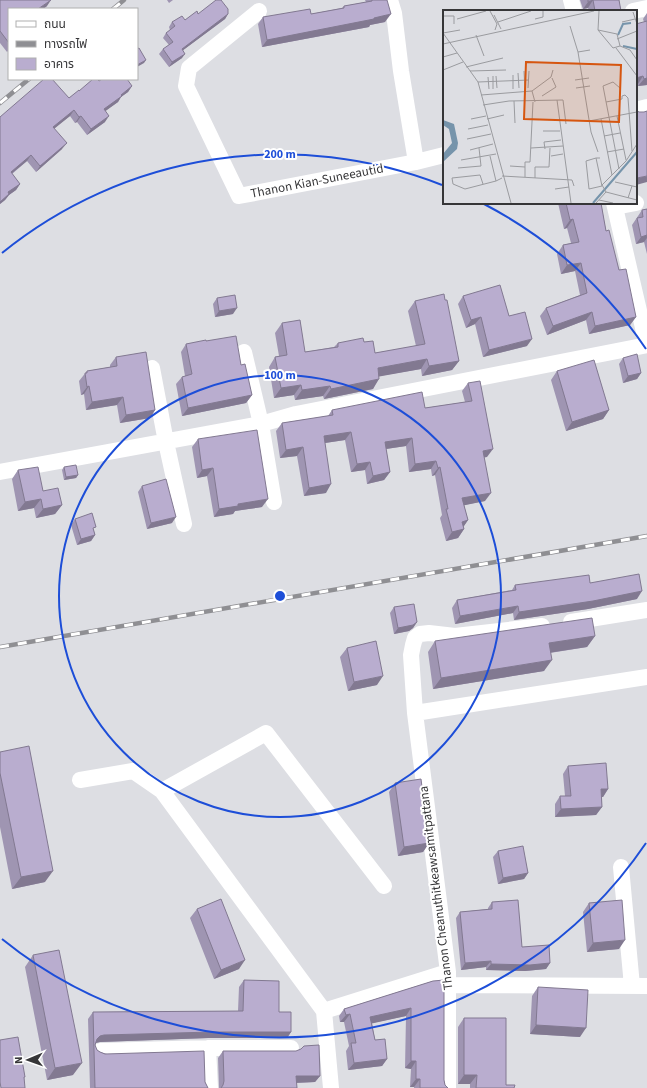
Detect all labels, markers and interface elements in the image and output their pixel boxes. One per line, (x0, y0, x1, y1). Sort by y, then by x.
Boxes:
legend (8, 8, 138, 80)
inset map (443, 10, 637, 204)
text: ถนน (44, 16, 66, 33)
text: ทางรถไฟ (44, 36, 87, 53)
text: อาคาร (44, 56, 74, 73)
text: 200 m (264, 146, 296, 163)
street label: Thanon Kian-Suneeautid (249, 159, 385, 203)
text: 100 m (264, 367, 296, 384)
centre of rings (273, 589, 287, 603)
street label: Thanon Cheanuthitkeawsamitpattana (415, 785, 457, 991)
north arrow (8, 1040, 48, 1080)
text: N (11, 1056, 26, 1064)

